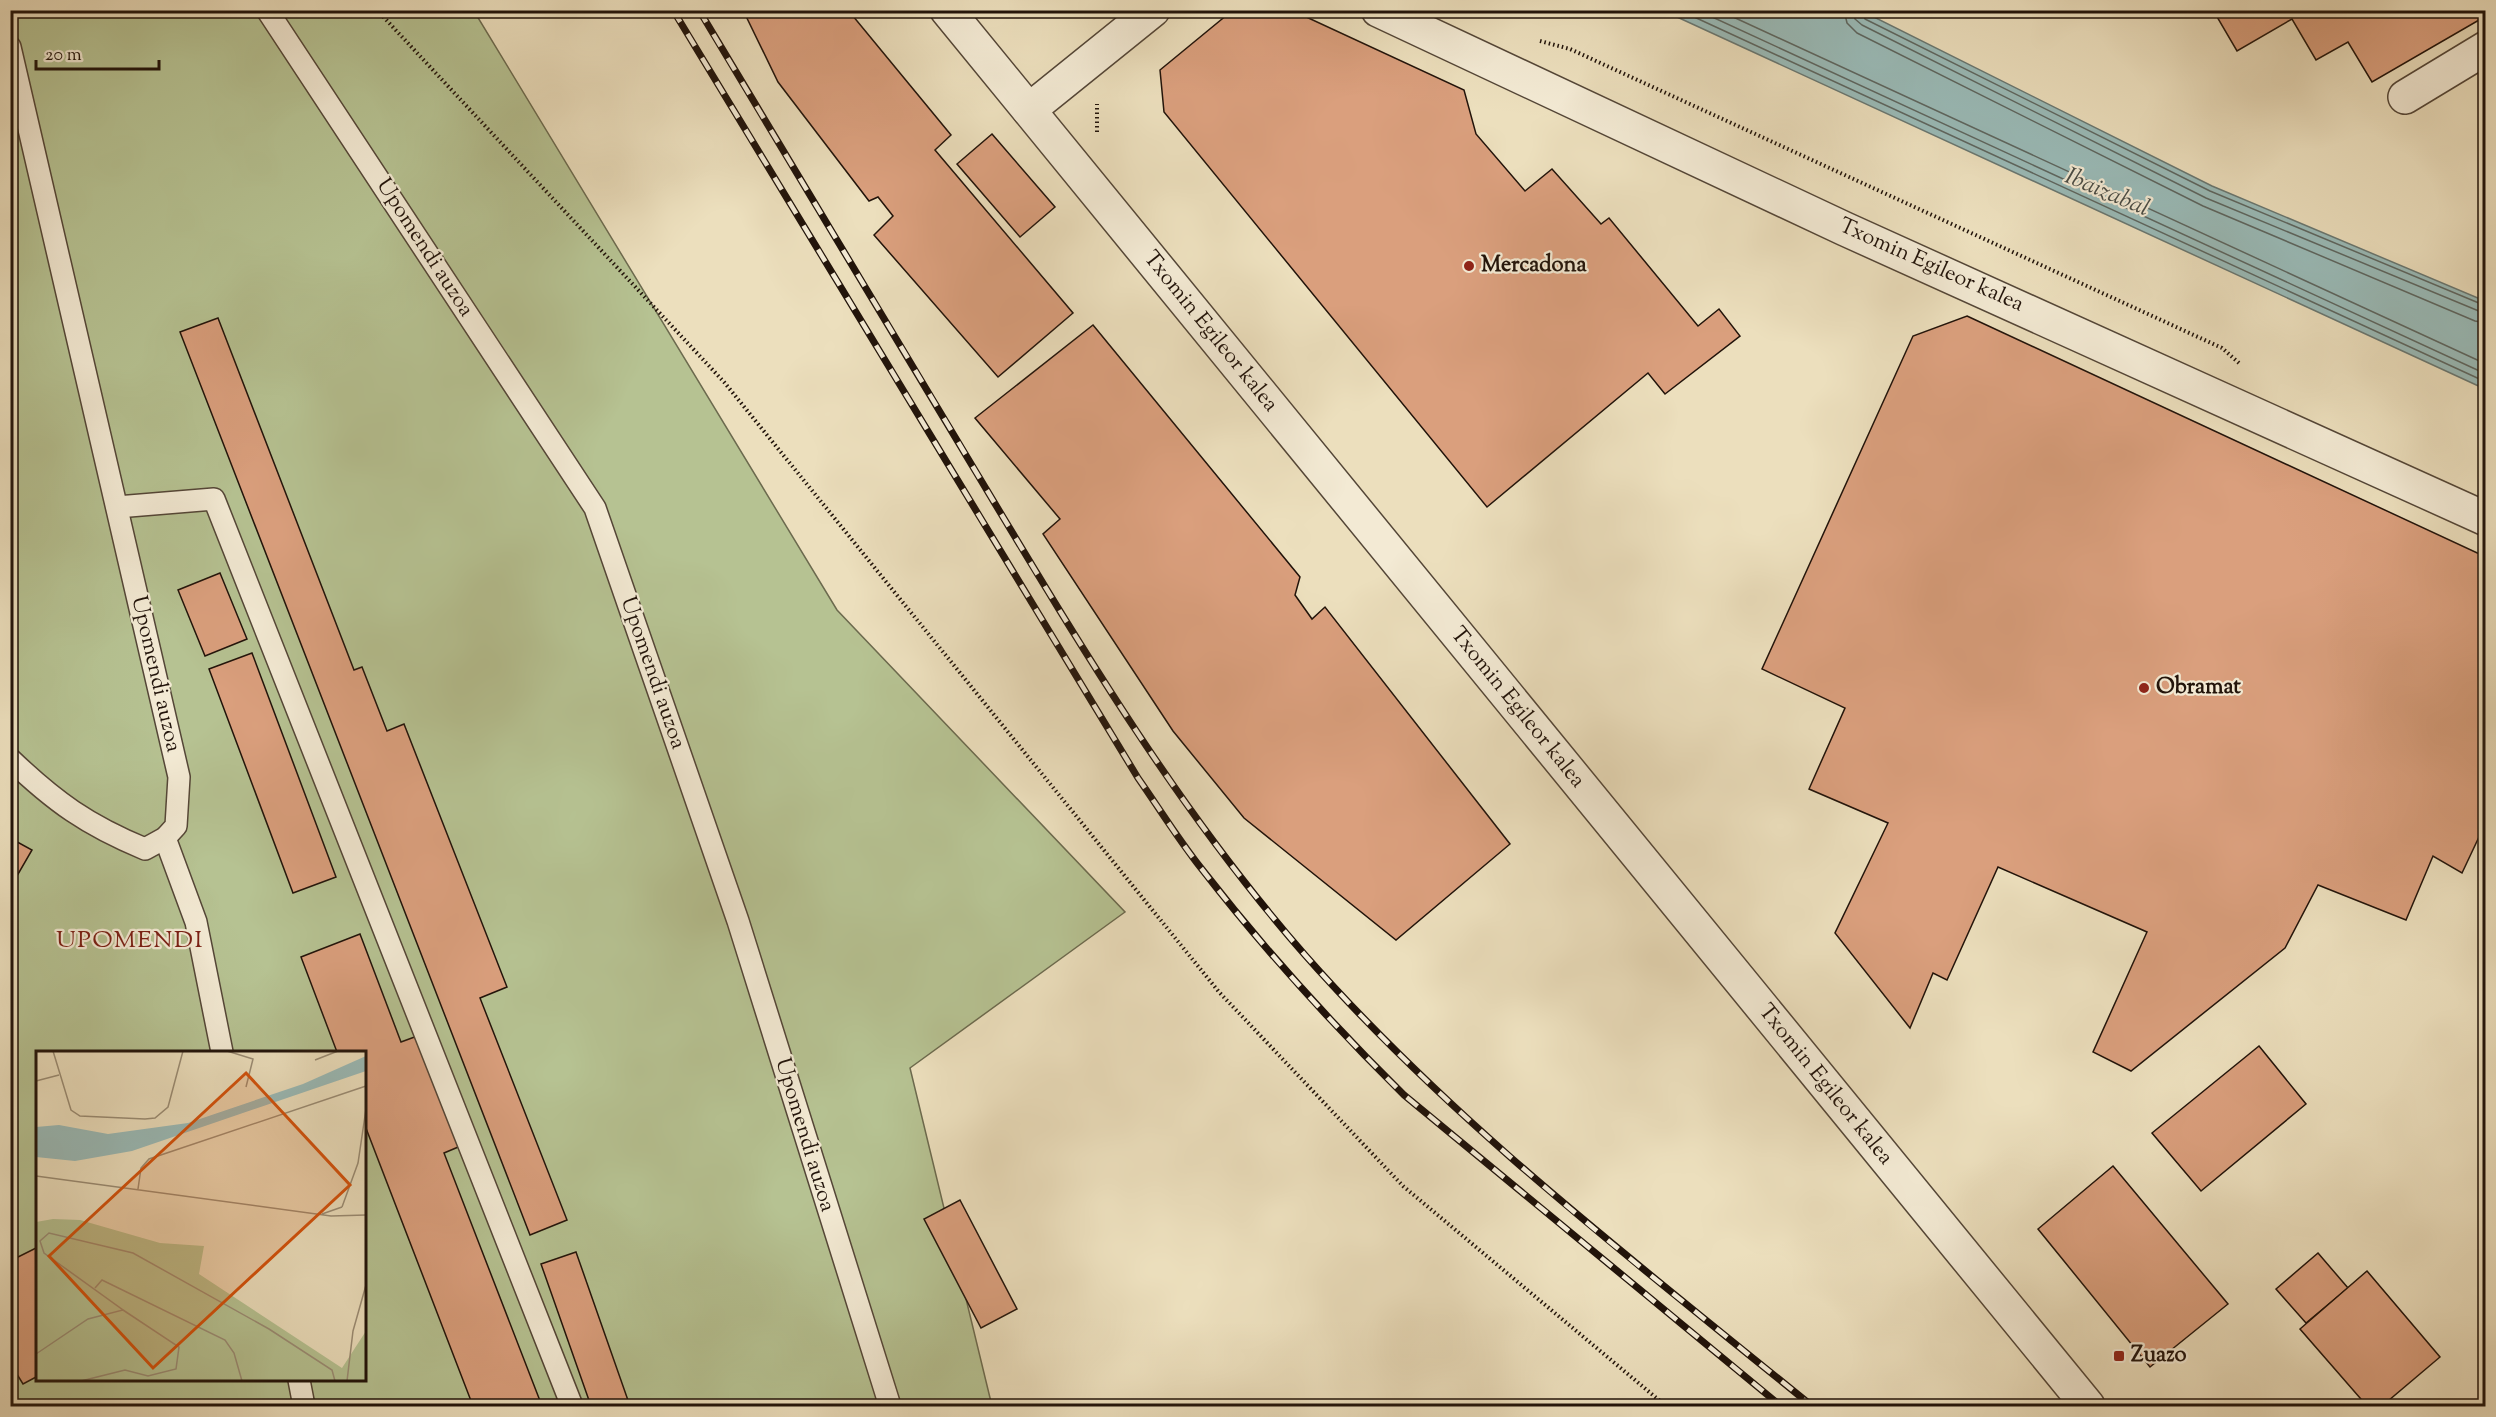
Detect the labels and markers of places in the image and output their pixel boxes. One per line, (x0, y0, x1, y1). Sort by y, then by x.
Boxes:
place label: Mercadona (1481, 250, 1587, 282)
marker: Mercadona (1462, 259, 1476, 273)
place label: Obramat (2156, 672, 2241, 704)
marker: Obramat (2137, 681, 2151, 695)
place label: Zuazo (2131, 1340, 2187, 1372)
marker: Zuazo (2112, 1349, 2126, 1363)

